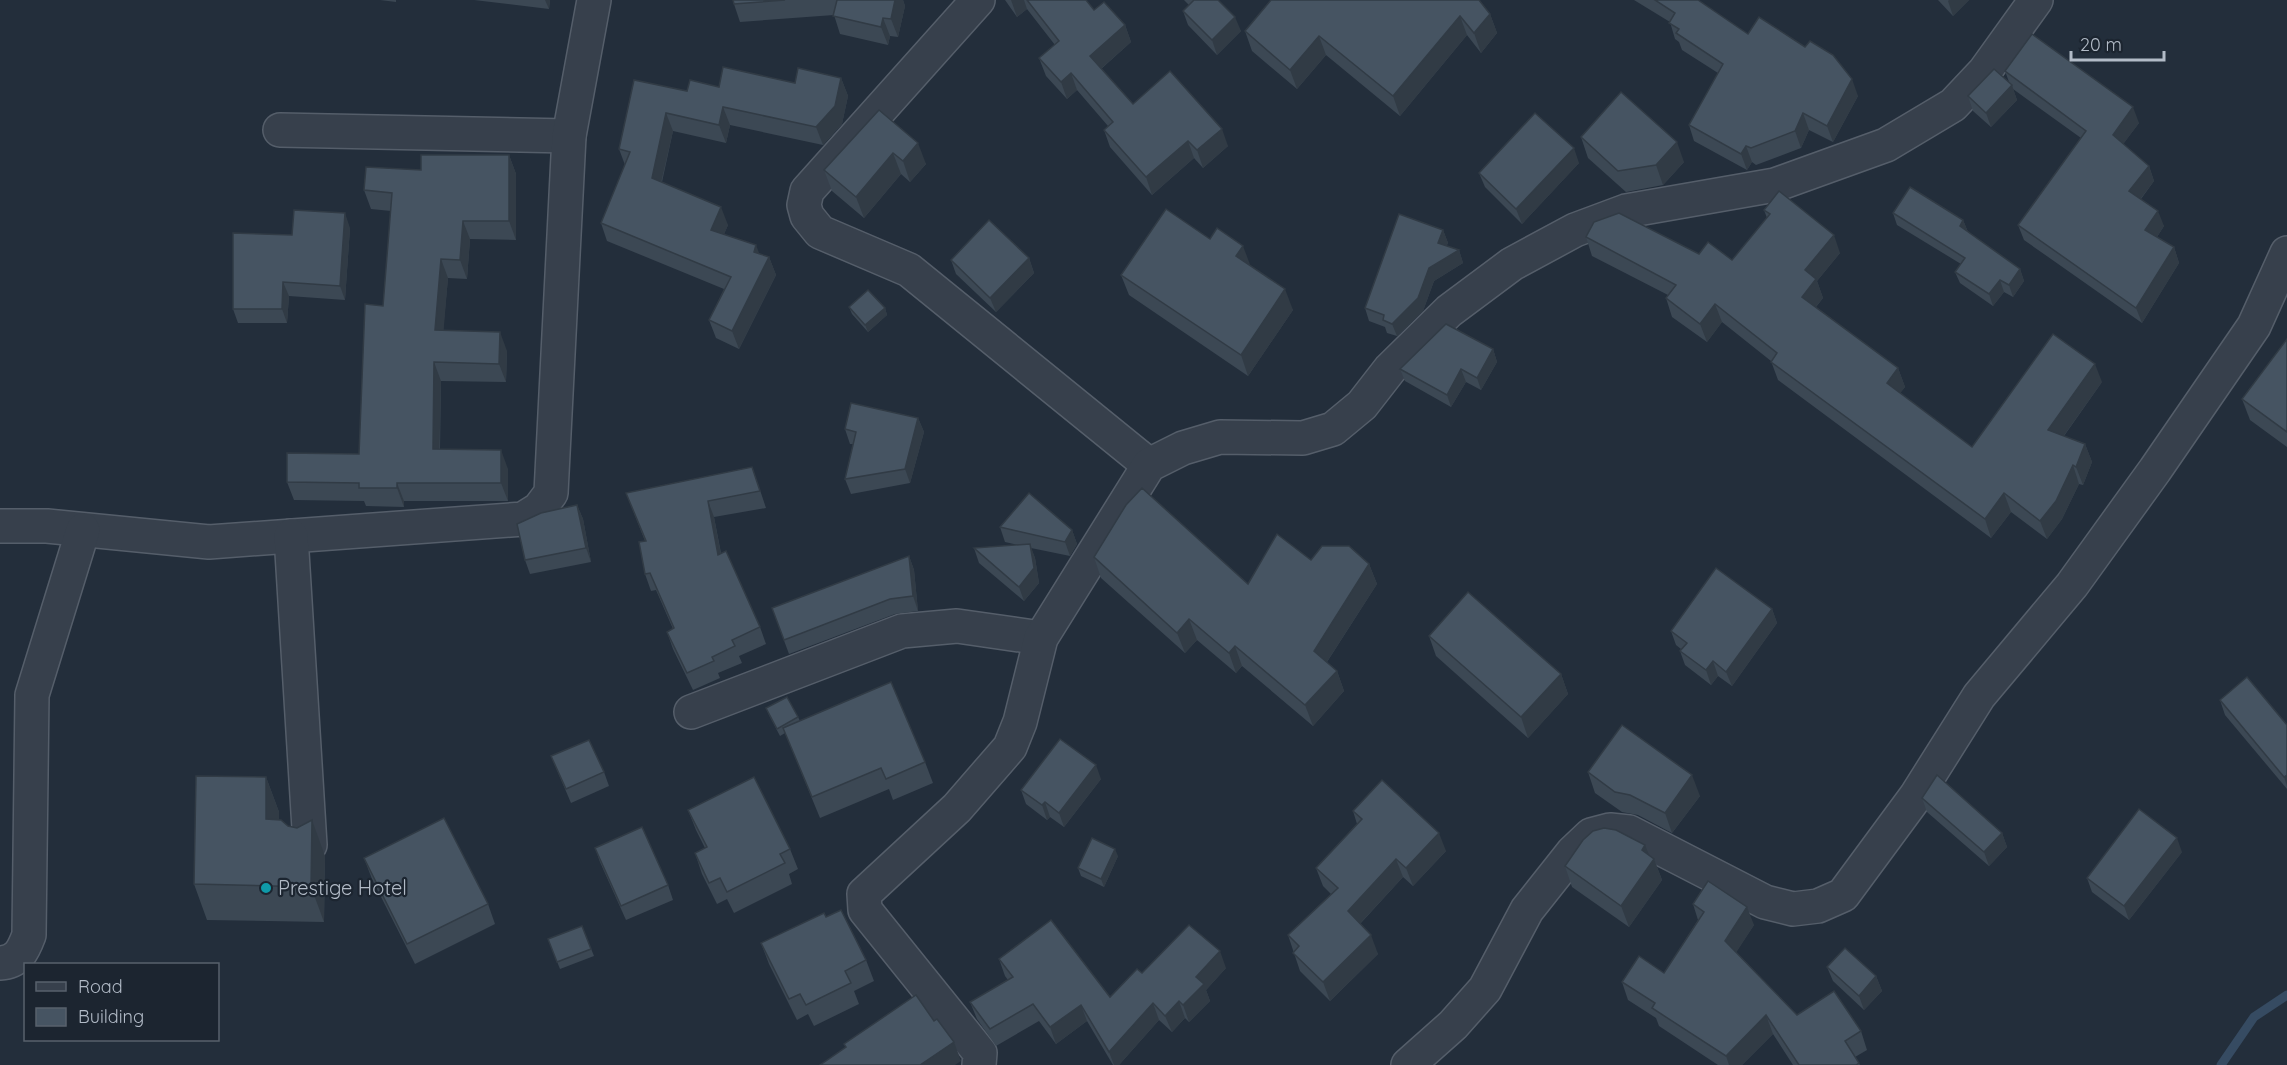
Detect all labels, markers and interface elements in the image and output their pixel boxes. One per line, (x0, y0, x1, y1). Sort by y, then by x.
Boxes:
scale bar (2071, 24, 2164, 62)
text: 20 m (2080, 33, 2122, 56)
place label: Prestige Hotel (278, 875, 407, 900)
marker: Prestige Hotel (259, 881, 273, 895)
legend (24, 963, 219, 1041)
text: Road (78, 975, 123, 998)
text: Building (78, 1005, 144, 1028)

